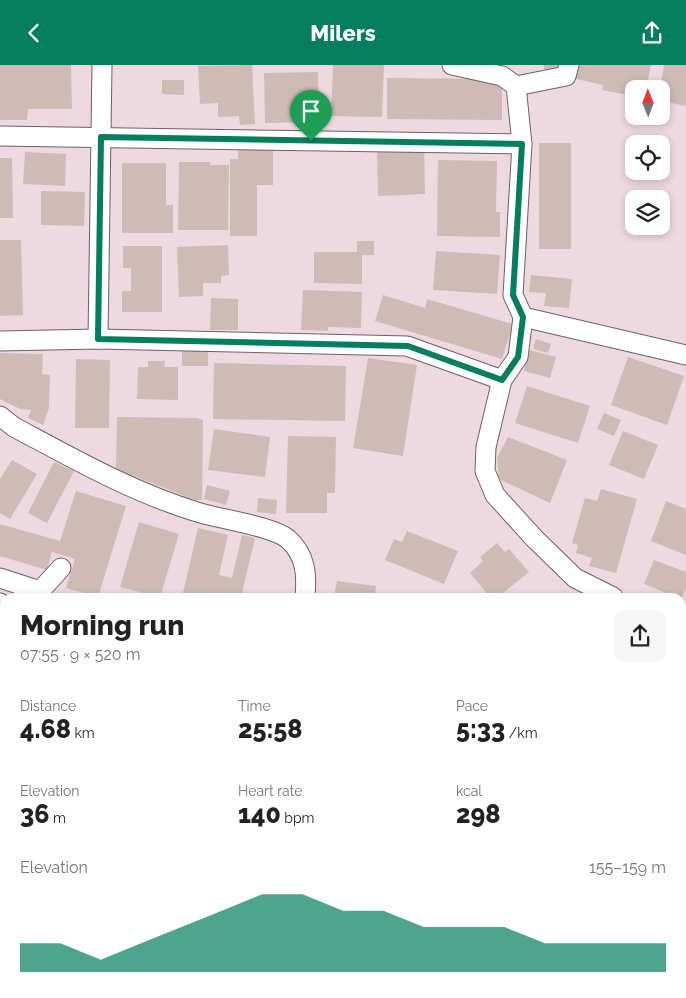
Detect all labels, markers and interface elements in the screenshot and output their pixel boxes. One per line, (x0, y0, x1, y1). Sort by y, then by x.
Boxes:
icon: back (20, 19, 48, 47)
icon: share (638, 19, 666, 47)
text: Milers (310, 20, 376, 46)
north arrow (625, 80, 670, 125)
map controls (625, 80, 670, 235)
pin (290, 90, 332, 141)
icon: arrive (297, 97, 325, 125)
button: locate (625, 135, 670, 180)
button: layers (625, 190, 670, 235)
text: Morning run (20, 609, 184, 642)
button: share (614, 610, 666, 662)
text: 07:55 · 9 × 520 m (20, 645, 140, 664)
text: Distance (20, 698, 76, 714)
text: Time (238, 698, 271, 714)
text: Pace (456, 698, 488, 714)
text: 4.68 (20, 714, 71, 744)
text: 25:58 (238, 714, 302, 744)
text: 5:33 (456, 714, 505, 744)
text: km (71, 725, 95, 741)
text: /km (505, 725, 538, 741)
text: Elevation (20, 783, 79, 799)
text: Heart rate (238, 783, 302, 799)
text: kcal (456, 783, 482, 799)
text: 36 (20, 799, 49, 829)
text: 140 (238, 799, 281, 829)
text: 298 (456, 799, 500, 829)
text: m (49, 810, 66, 826)
text: bpm (281, 810, 314, 826)
text: Elevation (20, 858, 88, 877)
text: 155–159 m (589, 858, 666, 877)

